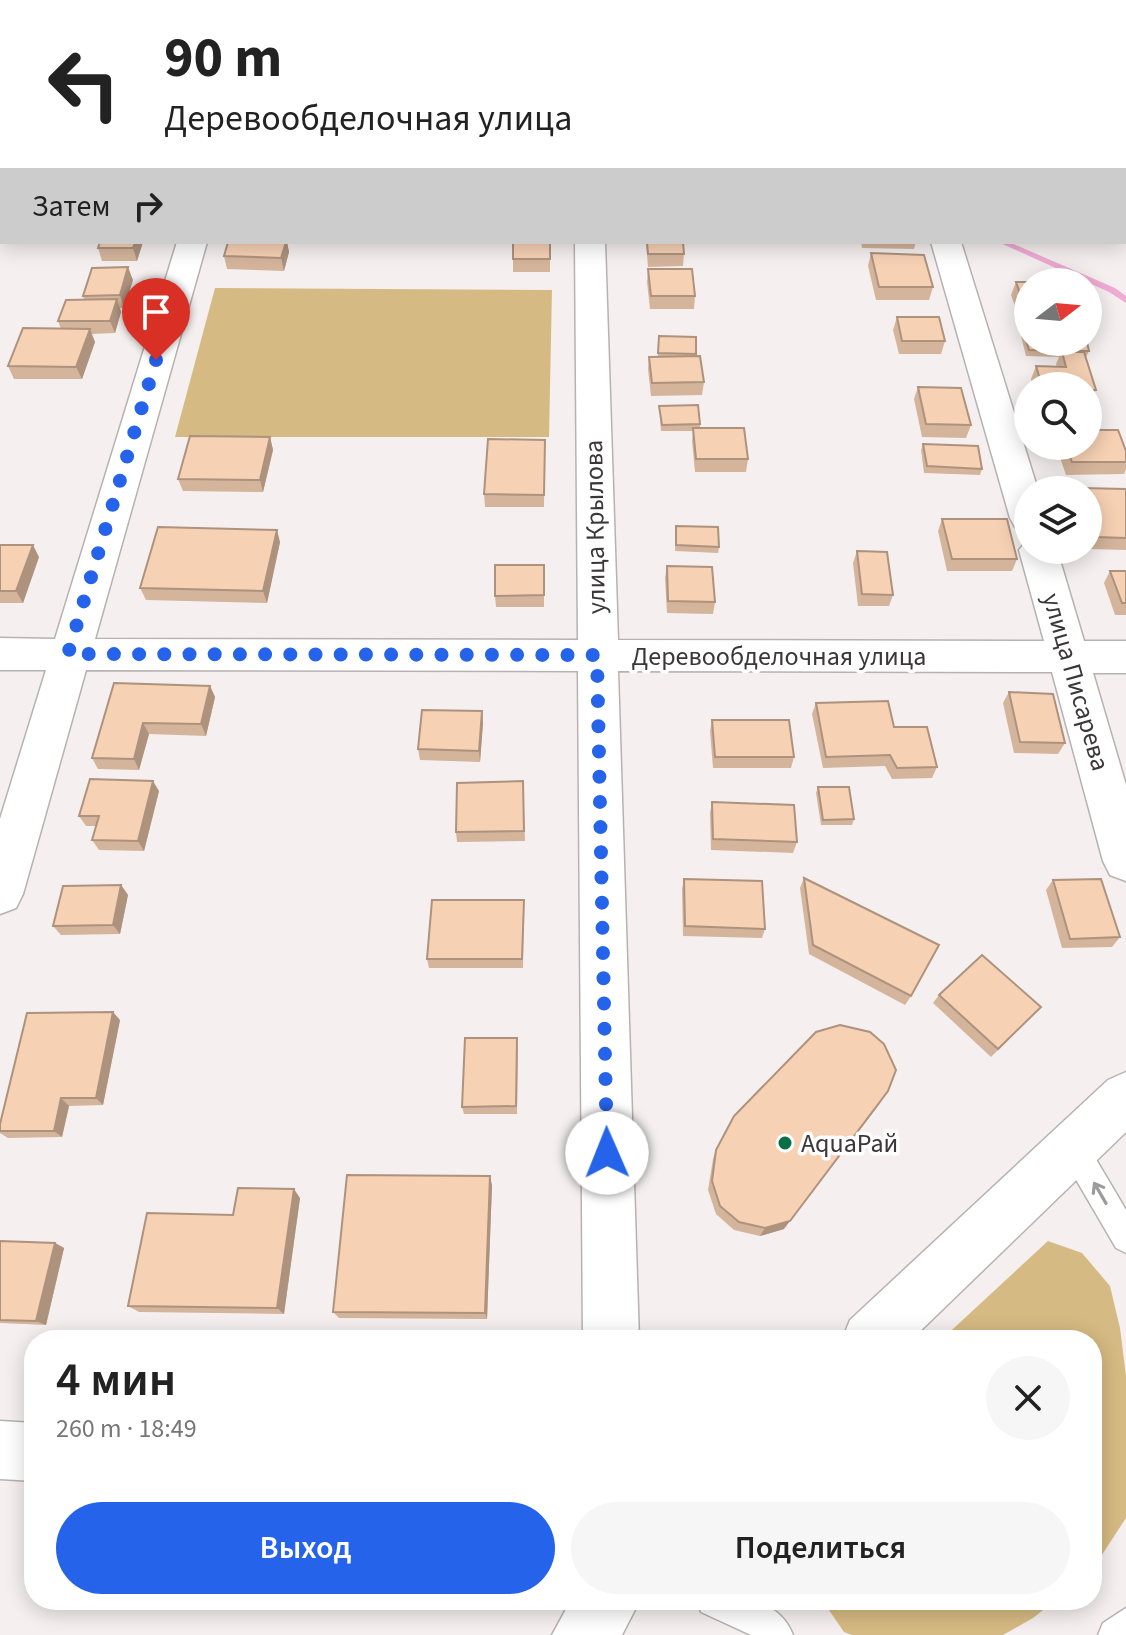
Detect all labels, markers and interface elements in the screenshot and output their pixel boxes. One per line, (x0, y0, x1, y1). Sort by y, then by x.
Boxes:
text: 90 m (164, 19, 282, 98)
icon: left (32, 32, 136, 136)
text: Деревообделочная улица (164, 93, 572, 144)
icon: right (126, 184, 170, 228)
text: Затем (32, 185, 110, 228)
north arrow (1014, 268, 1102, 356)
map controls (1014, 268, 1102, 564)
pin (122, 278, 190, 360)
icon: arrive (134, 290, 178, 334)
button: search (1014, 372, 1102, 460)
street label: улица Крылова (575, 439, 615, 615)
button: layers (1014, 476, 1102, 564)
street label: улица Писарева (1033, 589, 1119, 775)
street label: Деревообделочная улица (632, 638, 926, 675)
position arrow (565, 1111, 649, 1195)
place label: AquaРай (801, 1125, 898, 1162)
marker: AquaРай (776, 1134, 794, 1152)
one-way arrow (1092, 1182, 1107, 1206)
text: 4 мин (56, 1346, 176, 1414)
button: close (986, 1356, 1070, 1440)
text: 260 m · 18:49 (56, 1410, 197, 1447)
button: Выход (56, 1502, 555, 1594)
button: Поделиться (571, 1502, 1070, 1594)

